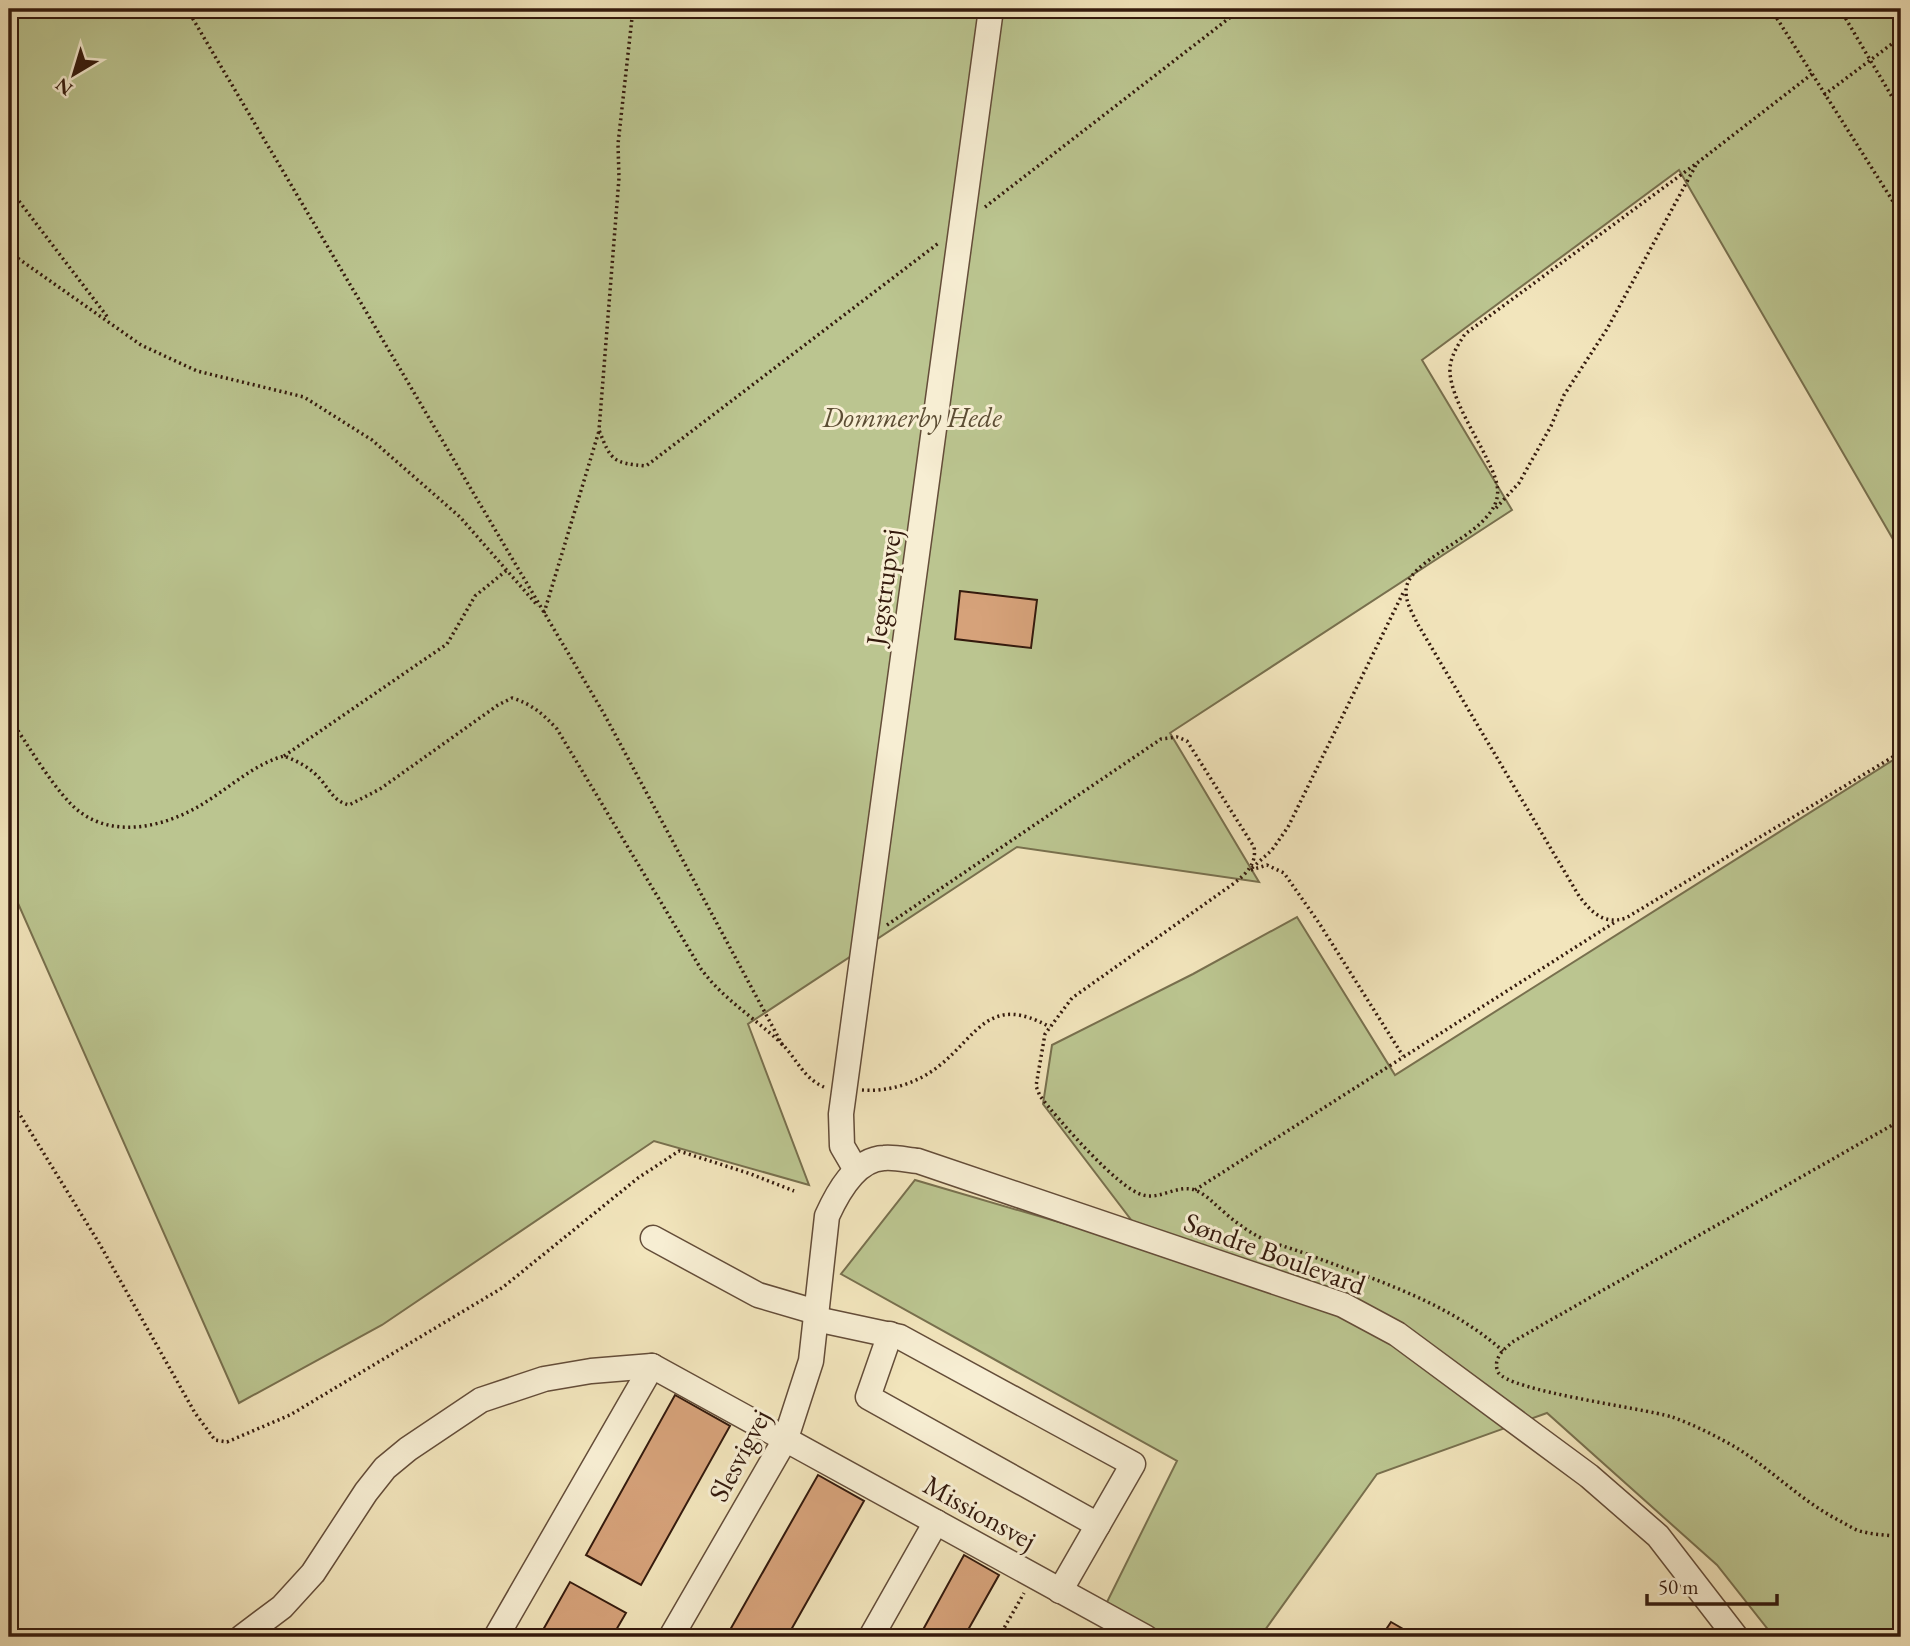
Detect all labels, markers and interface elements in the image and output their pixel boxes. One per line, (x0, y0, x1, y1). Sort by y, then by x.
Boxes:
north arrow (38, 38, 108, 108)
text: N (50, 72, 78, 102)
park label: Dommerby Hede (821, 399, 1002, 435)
street label: Jegstrupvej (857, 526, 909, 650)
street label: Søndre Boulevard (1179, 1203, 1372, 1303)
street label: Slesvigvej (700, 1402, 778, 1508)
street label: Missionsvej (917, 1466, 1043, 1558)
scale bar (1647, 1562, 1777, 1606)
text: 50 m (1658, 1573, 1699, 1600)

